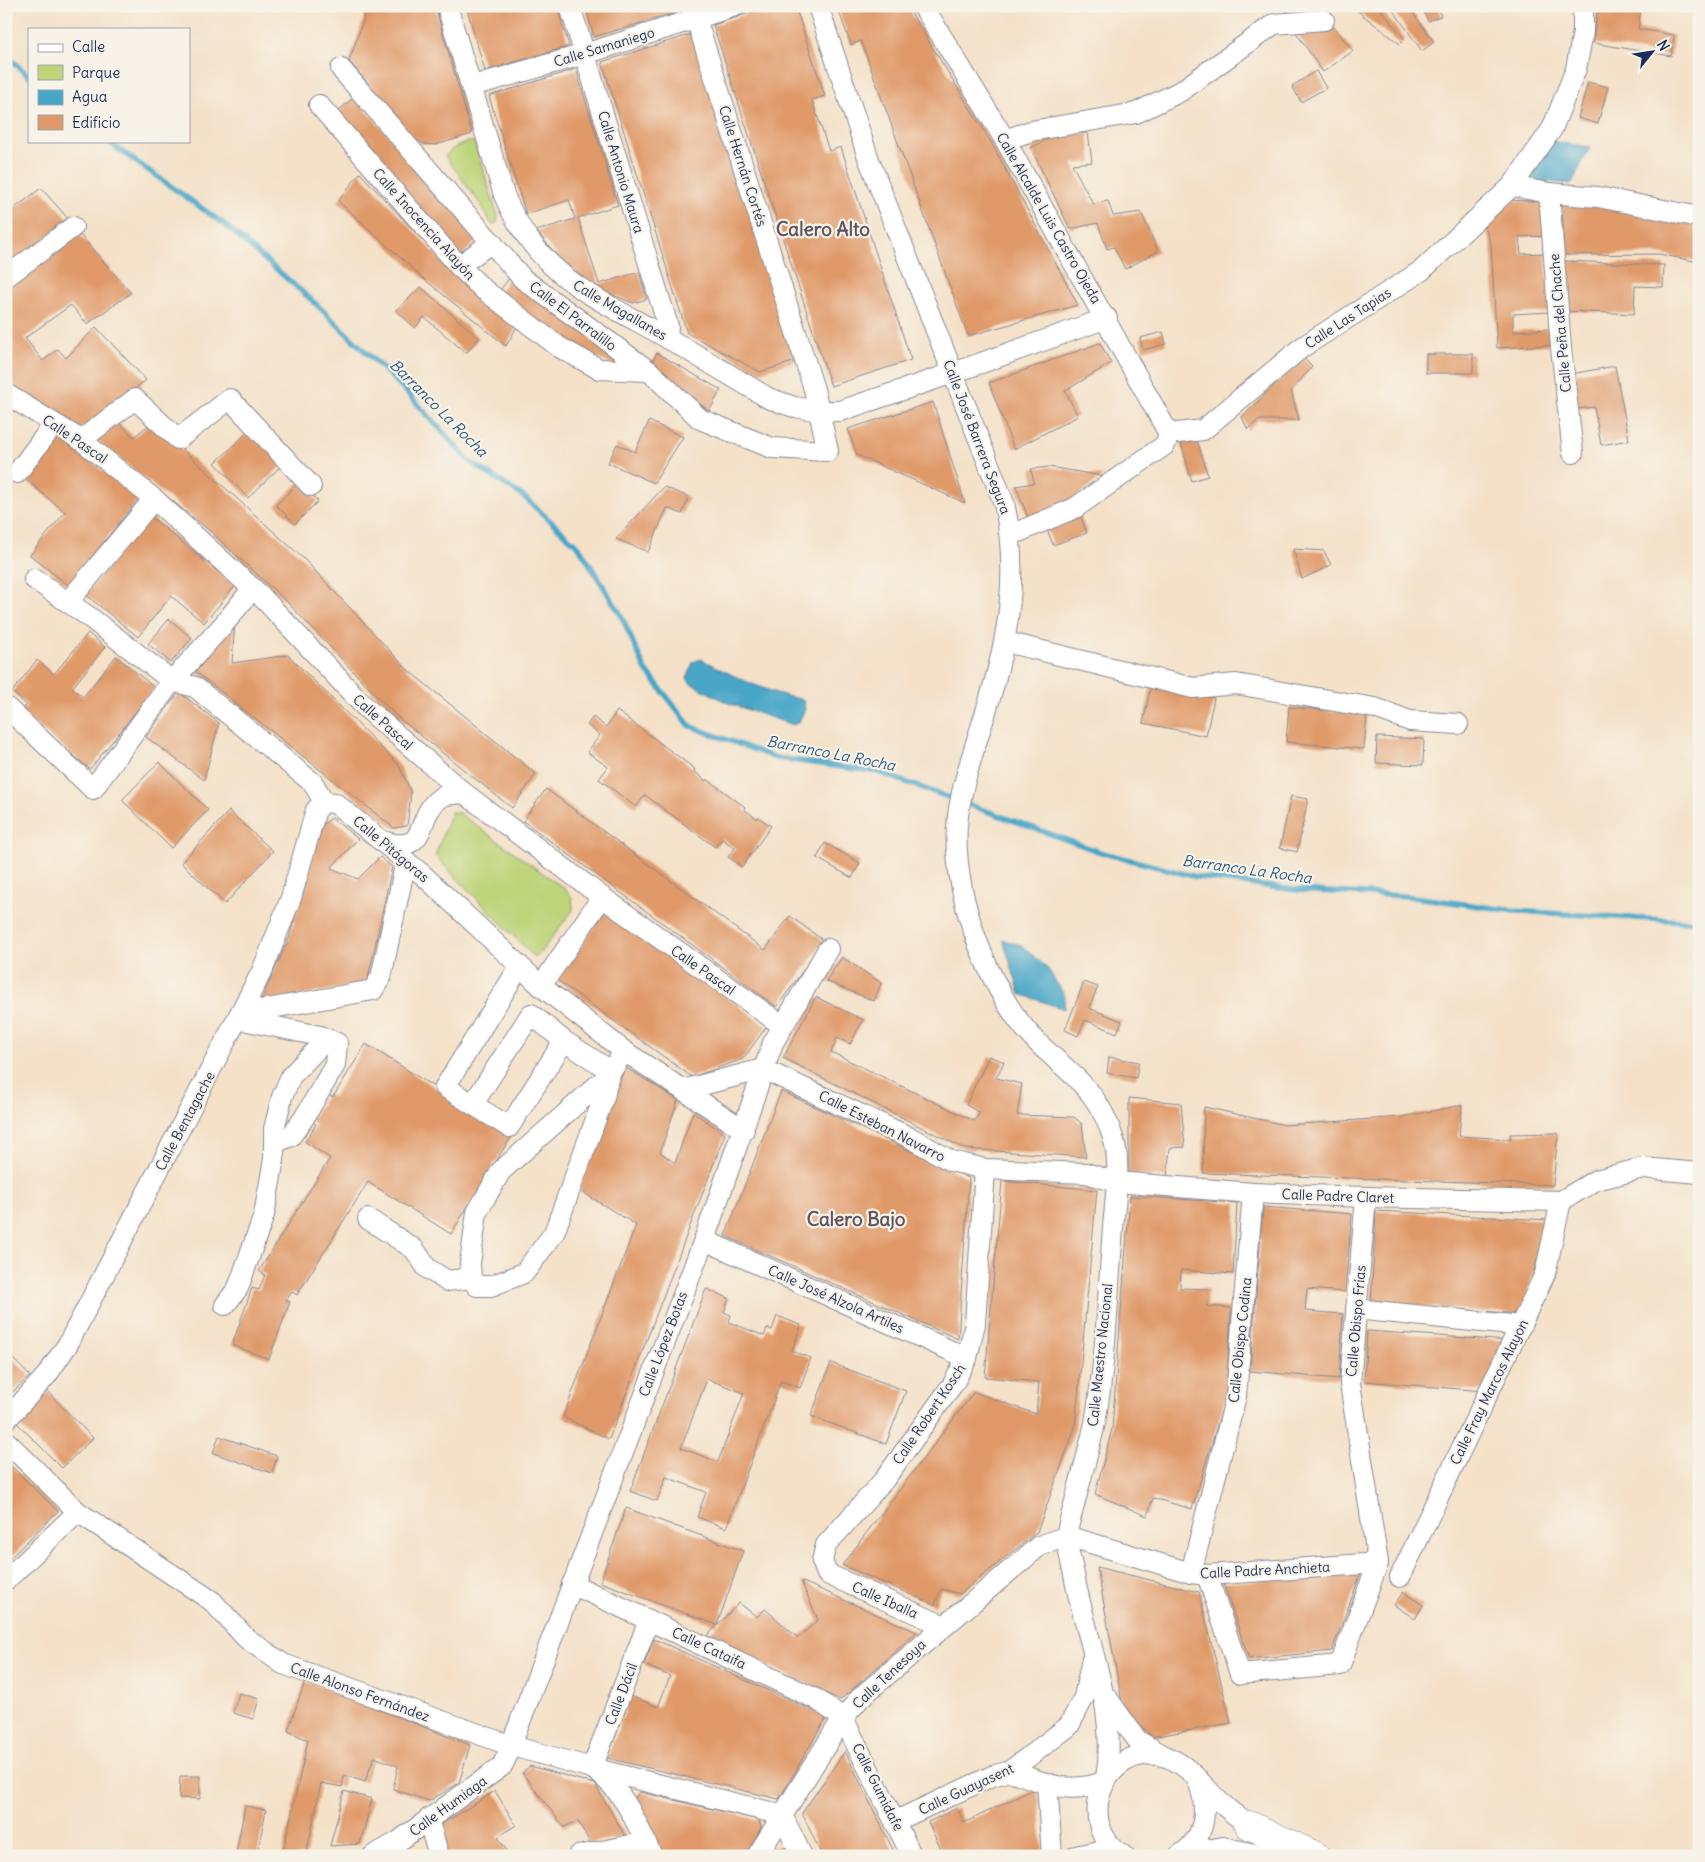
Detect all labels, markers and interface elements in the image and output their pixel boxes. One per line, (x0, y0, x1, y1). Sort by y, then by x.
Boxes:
street label: Calle Samaniego (551, 23, 657, 71)
legend (28, 28, 190, 142)
north arrow (1628, 28, 1678, 78)
text: Calle (72, 37, 105, 56)
text: N (1653, 37, 1673, 54)
text: Parque (72, 63, 120, 82)
text: Agua (72, 87, 108, 106)
street label: Calle Hernán Cortés (715, 103, 771, 229)
street label: Calle Antonio Maura (594, 109, 648, 235)
text: Edificio (72, 113, 120, 132)
street label: Calle Alcalde Luis Castro Ojeda (993, 129, 1105, 307)
street label: Calle Inocencia Alayón (369, 164, 479, 284)
district label: Calero Alto (776, 217, 870, 241)
street label: Calle Peña del Chache (1545, 253, 1575, 393)
street label: Calle Magallanes (570, 276, 670, 344)
street label: Calle El Parralillo (526, 277, 620, 355)
street label: Calle Las Tapias (1301, 283, 1395, 353)
water label: Barranco La Rocha (386, 355, 493, 462)
street label: Calle José Barrera Segura (939, 357, 1015, 517)
street label: Calle Pascal (39, 411, 111, 467)
street label: Calle Pascal (349, 690, 417, 754)
water label: Barranco La Rocha (765, 731, 898, 775)
street label: Calle Pitágoras (349, 812, 433, 886)
water label: Barranco La Rocha (1181, 851, 1314, 888)
street label: Calle Pascal (667, 941, 739, 999)
street label: Calle Bentagache (151, 1068, 219, 1174)
street label: Calle Esteban Navarro (816, 1086, 948, 1166)
street label: Calle Padre Claret (1281, 1185, 1395, 1207)
district label: Calero Bajo (807, 1207, 906, 1231)
street label: Calle José Alzola Artiles (765, 1261, 907, 1337)
street label: Calle Obispo Frías (1342, 1264, 1370, 1378)
street label: Calle Obispo Codina (1224, 1276, 1256, 1404)
street label: Calle Maestro Nacional (1084, 1283, 1116, 1427)
street label: Calle López Botas (635, 1289, 691, 1399)
street label: Calle Fray Marcos Alayon (1446, 1316, 1532, 1468)
street label: Calle Robert Kosch (889, 1360, 969, 1468)
street label: Calle Padre Anchieta (1199, 1558, 1331, 1582)
street label: Calle Iballa (849, 1577, 921, 1623)
street label: Calle Cataifa (669, 1623, 749, 1673)
street label: Calle Tenesoya (848, 1635, 930, 1713)
street label: Calle Alonso Fernández (288, 1658, 432, 1726)
street label: Calle Dácil (601, 1660, 641, 1728)
street label: Calle Gumidafe (848, 1740, 908, 1834)
street label: Calle Guayasent (916, 1759, 1017, 1819)
street label: Calle Humiaga (406, 1772, 490, 1840)

